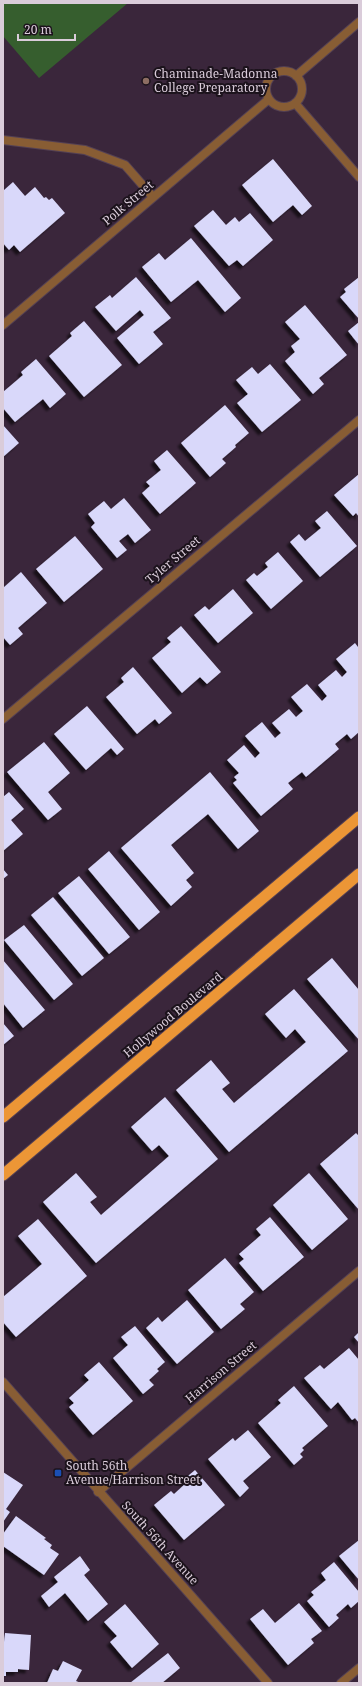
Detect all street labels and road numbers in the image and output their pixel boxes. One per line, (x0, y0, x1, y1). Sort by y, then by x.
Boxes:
street label: Polk Street (99, 176, 157, 229)
street label: Tyler Street (142, 532, 204, 588)
street label: Hollywood Boulevard (119, 968, 226, 1061)
street label: Harrison Street (181, 1337, 260, 1406)
street label: South 56th Avenue (118, 1497, 203, 1588)

